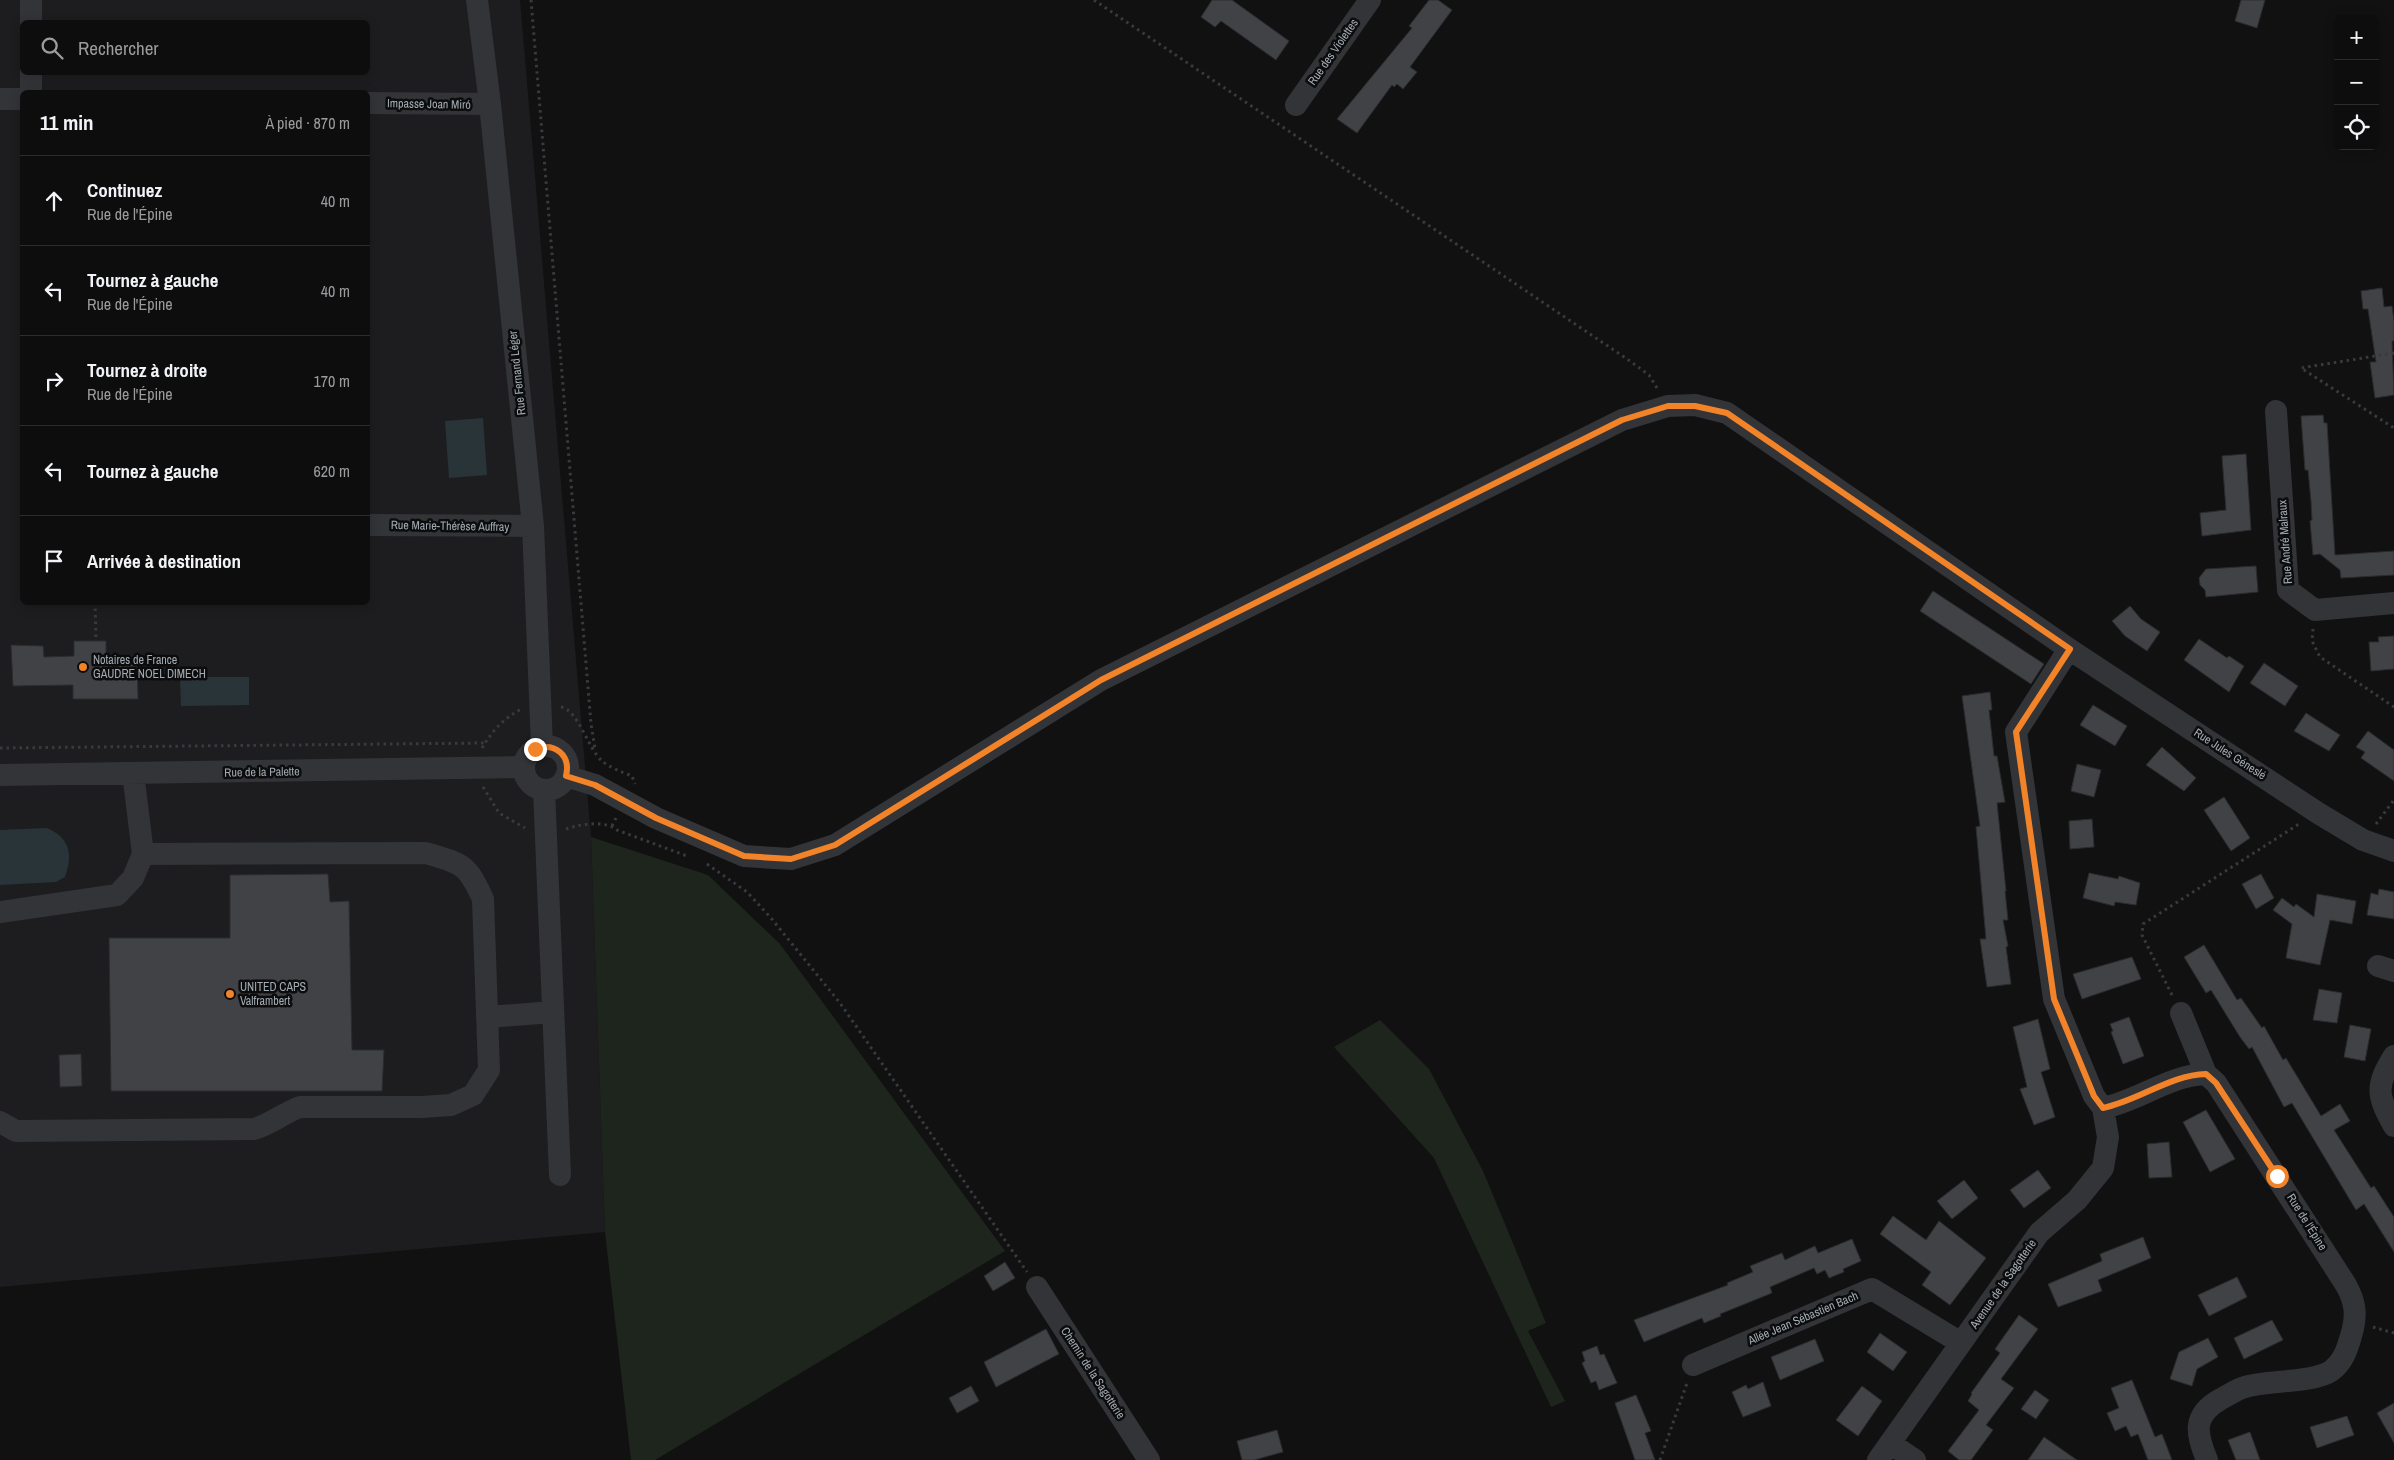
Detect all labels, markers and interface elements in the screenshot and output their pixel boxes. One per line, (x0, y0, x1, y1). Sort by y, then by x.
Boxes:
map controls (2334, 15, 2379, 150)
button: + (2334, 15, 2379, 60)
street label: Rue des Violettes (1304, 16, 1362, 88)
search box (20, 20, 370, 75)
icon: search (38, 34, 66, 62)
text: Rechercher (78, 35, 159, 61)
button: − (2334, 60, 2379, 105)
street label: Impasse Joan Miró (387, 95, 471, 113)
button: locate (2334, 105, 2379, 150)
text: 11 min (40, 108, 94, 137)
text: À pied · 870 m (265, 112, 350, 134)
text: Continuez (87, 177, 162, 203)
icon: ahead (40, 187, 68, 215)
text: 40 m (321, 190, 350, 212)
text: Rue de l'Épine (87, 203, 173, 225)
text: Tournez à gauche (87, 267, 218, 293)
icon: left (40, 277, 68, 305)
text: 40 m (321, 280, 350, 302)
text: Rue de l'Épine (87, 293, 173, 315)
street label: Rue Fernand Léger (505, 329, 529, 416)
text: Tournez à droite (87, 357, 207, 383)
icon: right (40, 367, 68, 395)
text: 170 m (314, 370, 350, 392)
text: Rue de l'Épine (87, 383, 173, 405)
icon: left (40, 457, 68, 485)
text: Tournez à gauche (87, 458, 218, 484)
text: 620 m (314, 460, 350, 482)
street label: Rue André Malraux (2274, 499, 2296, 585)
street label: Rue Marie-Thérèse Auffray (391, 517, 509, 535)
icon: arrive (40, 547, 68, 575)
text: Arrivée à destination (87, 548, 241, 574)
place label: Notaires de France GAUDRE NOEL DIMECH (93, 652, 206, 682)
marker: Notaires de France GAUDRE NOEL DIMECH (77, 661, 89, 673)
street label: Rue Jules Géneslé (2191, 725, 2269, 783)
route end (524, 738, 547, 761)
street label: Rue de la Palette (224, 763, 300, 781)
place label: UNITED CAPS Valframbert (240, 979, 307, 1009)
marker: UNITED CAPS Valframbert (224, 988, 236, 1000)
route start (2266, 1165, 2289, 1188)
street label: Rue de l'Épine (2283, 1191, 2331, 1253)
street label: Avenue de la Sagotterie (1966, 1236, 2040, 1333)
street label: Allée Jean Sébastien Bach (1745, 1288, 1861, 1349)
street label: Chemin de la Sagotterie (1057, 1324, 1129, 1422)

